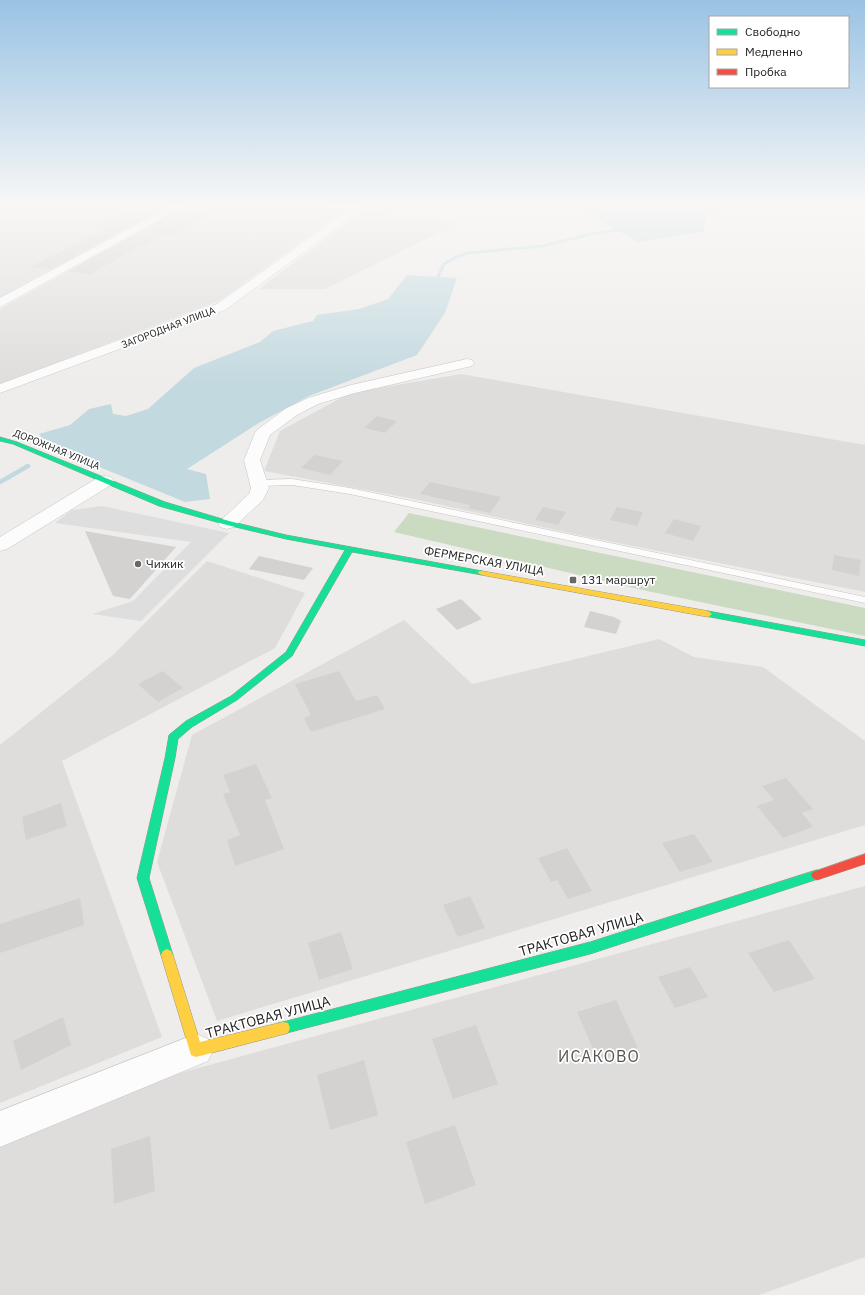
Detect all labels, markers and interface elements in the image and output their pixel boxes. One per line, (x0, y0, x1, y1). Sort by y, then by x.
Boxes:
legend (709, 16, 849, 88)
text: Свободно (745, 24, 801, 39)
text: Медленно (745, 44, 803, 59)
text: Пробка (745, 64, 787, 79)
street label: ЗАГОРОДНАЯ УЛИЦА (119, 303, 217, 351)
street label: ДОРОЖНАЯ УЛИЦА (12, 426, 102, 473)
street label: ФЕРМЕРСКАЯ УЛИЦА (423, 543, 546, 579)
place label: Чижик (146, 556, 184, 571)
marker: Чижик (133, 559, 143, 569)
place label: 131 маршрут (581, 572, 656, 587)
marker: 131 маршрут (568, 575, 578, 585)
street label: ТРАКТОВАЯ УЛИЦА (517, 908, 645, 960)
street label: ТРАКТОВАЯ УЛИЦА (204, 992, 332, 1042)
district label: ИСАКОВО (558, 1046, 640, 1066)

